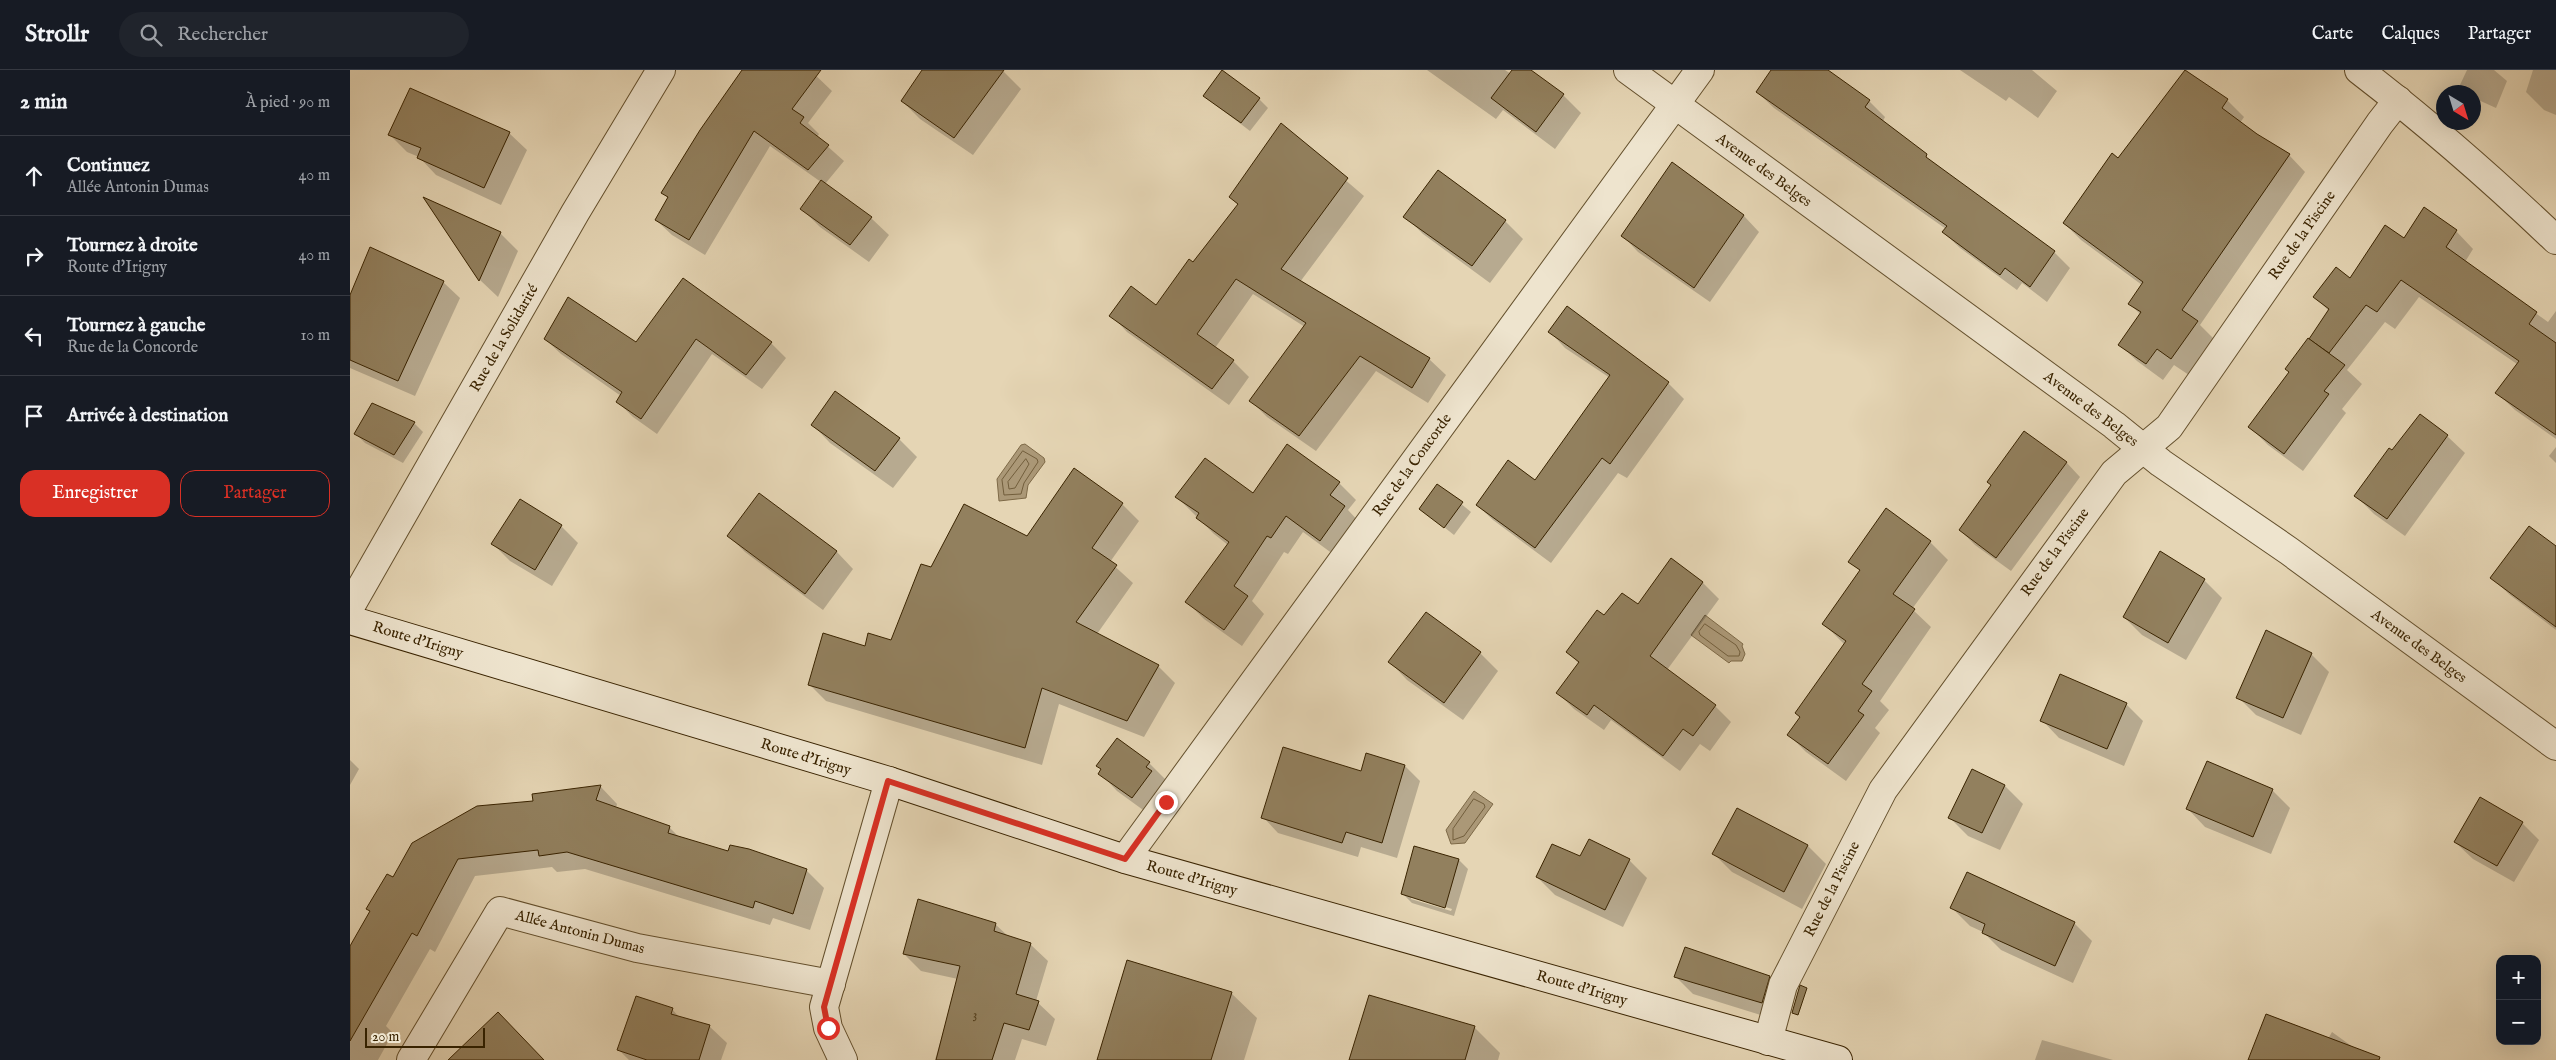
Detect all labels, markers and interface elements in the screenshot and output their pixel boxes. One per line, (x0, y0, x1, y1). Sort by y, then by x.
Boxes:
search box (119, 12, 469, 57)
text: Strollr (25, 19, 89, 50)
icon: search (137, 21, 165, 49)
text: Rechercher (177, 23, 268, 47)
text: Carte (2312, 23, 2353, 46)
text: Calques (2381, 23, 2440, 46)
text: Partager (2468, 23, 2531, 46)
north arrow (2436, 85, 2481, 130)
text: 2 min (20, 89, 67, 116)
text: À pied · 90 m (246, 93, 330, 113)
street label: Avenue des Belges (1712, 128, 1816, 211)
text: Continuez (67, 154, 150, 178)
icon: ahead (20, 162, 48, 190)
text: 40 m (298, 166, 330, 186)
text: Allée Antonin Dumas (67, 178, 209, 198)
street label: Rue de la Piscine (2264, 187, 2340, 283)
text: Tournez à droite (67, 234, 198, 258)
icon: right (20, 242, 48, 270)
text: 40 m (298, 246, 330, 266)
text: Route d'Irigny (67, 258, 167, 278)
street label: Rue de la Solidarité (466, 281, 543, 395)
text: Tournez à gauche (67, 314, 206, 338)
icon: left (20, 322, 48, 350)
text: 10 m (300, 326, 330, 346)
text: Rue de la Concorde (67, 338, 198, 358)
street label: Avenue des Belges (2039, 367, 2142, 451)
icon: arrive (20, 402, 48, 430)
text: Arrivée à destination (67, 404, 228, 428)
street label: Rue de la Concorde (1368, 410, 1456, 520)
button: Enregistrer (20, 470, 170, 517)
button: Partager (180, 470, 330, 517)
street label: Rue de la Piscine (2017, 504, 2093, 600)
street label: Avenue des Belges (2367, 604, 2471, 687)
street label: Route d'Irigny (370, 617, 466, 663)
street label: Route d'Irigny (758, 734, 854, 780)
route end (1155, 791, 1178, 814)
street label: Rue de la Piscine (1800, 838, 1864, 940)
street label: Route d'Irigny (1144, 856, 1240, 900)
street label: Allée Antonin Dumas (512, 905, 647, 958)
map controls (2496, 955, 2541, 1045)
button: + (2496, 955, 2541, 1000)
street label: Route d'Irigny (1534, 966, 1630, 1010)
button: − (2496, 1000, 2541, 1045)
house number: 3 (973, 1007, 977, 1022)
route start (817, 1017, 840, 1040)
scale bar (365, 1025, 485, 1048)
text: 20 m (372, 1028, 399, 1046)

